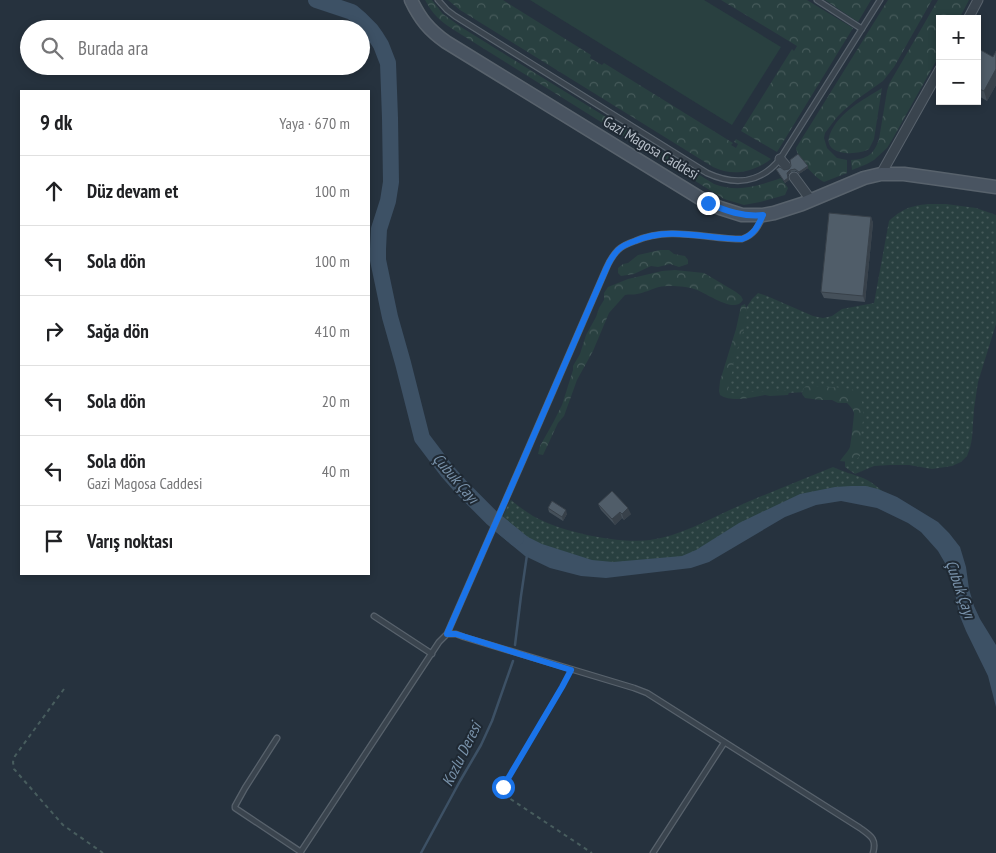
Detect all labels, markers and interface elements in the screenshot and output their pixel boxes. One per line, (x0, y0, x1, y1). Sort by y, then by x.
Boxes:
map controls (936, 15, 981, 105)
button: + (936, 15, 981, 60)
search box (20, 20, 370, 75)
icon: search (38, 34, 66, 62)
text: Burada ara (78, 36, 148, 60)
button: − (936, 60, 981, 105)
text: 9 dk (40, 109, 72, 136)
street label: Gazi Magosa Caddesi (600, 112, 703, 184)
text: Yaya · 670 m (279, 113, 350, 133)
icon: ahead (40, 177, 68, 205)
text: Düz devam et (87, 179, 178, 203)
text: 100 m (315, 181, 350, 201)
route end (697, 192, 720, 215)
icon: left (40, 247, 68, 275)
text: Sola dön (87, 249, 146, 273)
text: 100 m (315, 251, 350, 271)
icon: right (40, 317, 68, 345)
text: Sağa dön (87, 319, 149, 343)
text: 410 m (315, 321, 350, 341)
icon: left (40, 387, 68, 415)
text: Sola dön (87, 389, 146, 413)
text: 20 m (322, 391, 350, 411)
text: Sola dön (87, 449, 146, 473)
water label: Çubuk Çayı (429, 449, 484, 508)
icon: left (40, 457, 68, 485)
text: 40 m (322, 461, 350, 481)
text: Gazi Magosa Caddesi (87, 473, 202, 493)
icon: arrive (40, 527, 68, 555)
text: Varış noktası (87, 529, 173, 553)
water label: Çubuk Çayı (942, 557, 981, 622)
water label: Kozlu Deresi (437, 716, 486, 789)
route start (492, 776, 515, 799)

